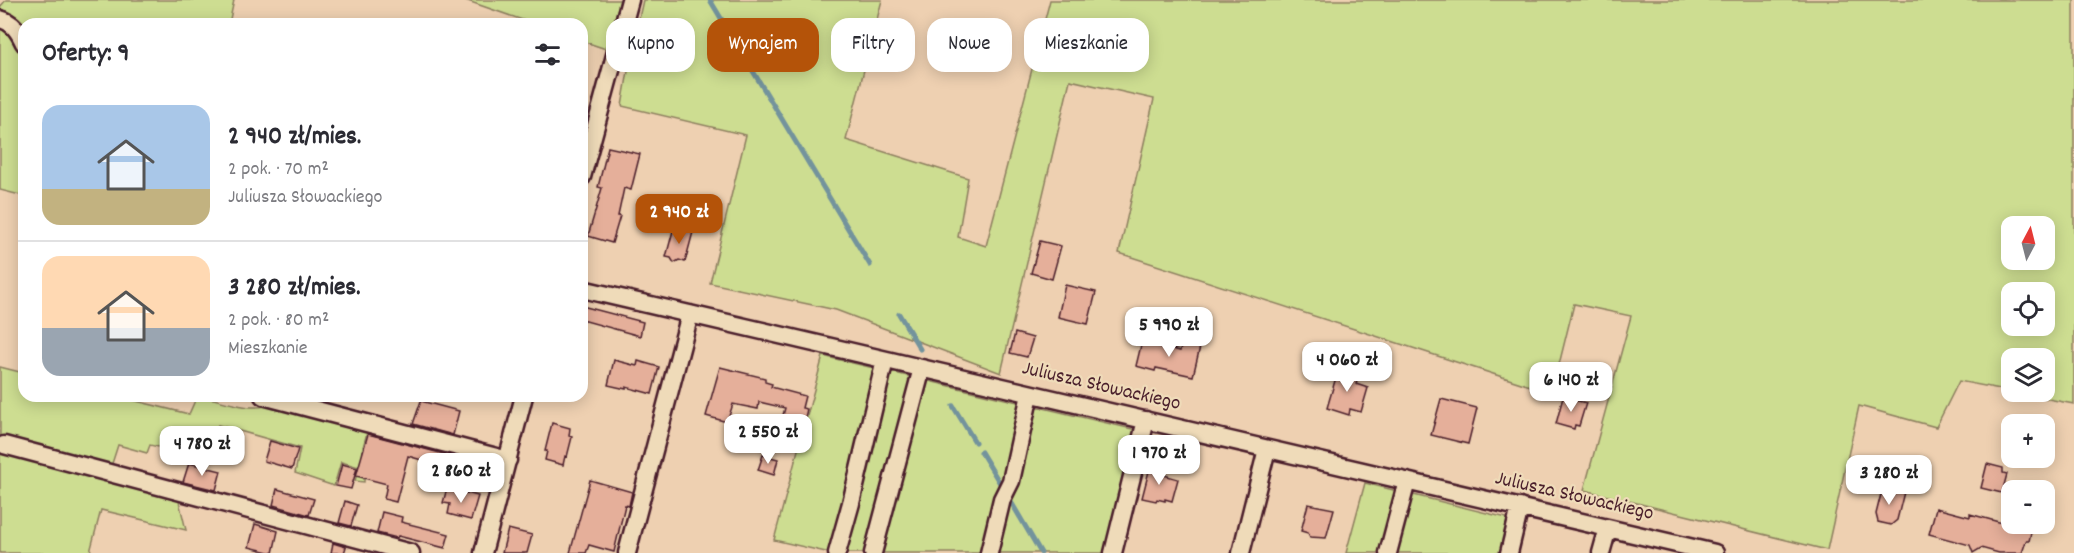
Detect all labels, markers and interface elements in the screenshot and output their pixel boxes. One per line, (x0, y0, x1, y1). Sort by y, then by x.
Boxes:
chip: Kupno (606, 18, 695, 72)
chip: Wynajem (707, 18, 819, 72)
chip: Filtry (831, 18, 915, 72)
chip: Nowe (927, 18, 1012, 72)
chip: Mieszkanie (1024, 18, 1149, 72)
text: Oferty: 9 (42, 36, 129, 73)
icon: filters (531, 38, 564, 71)
text: 2 940 zł/mies. (228, 119, 361, 156)
icon: home (90, 129, 162, 201)
text: 2 pok. · 70 m² (228, 156, 329, 184)
text: Juliusza Słowackiego (228, 184, 382, 212)
pin: 2 940 zł (617, 194, 741, 245)
text: 2 940 zł (650, 199, 708, 227)
north arrow (2001, 216, 2055, 270)
map controls (2001, 216, 2055, 534)
text: 3 280 zł/mies. (228, 270, 361, 307)
icon: home (90, 280, 162, 352)
button: locate (2001, 282, 2055, 336)
text: 2 pok. · 80 m² (228, 307, 329, 335)
pin: 5 990 zł (1107, 307, 1231, 358)
text: 5 990 zł (1139, 312, 1199, 340)
text: Mieszkanie (228, 335, 307, 363)
pin: 4 060 zł (1285, 342, 1409, 393)
text: 4 060 zł (1316, 347, 1378, 375)
button: layers (2001, 348, 2055, 402)
street label: Juliusza Słowackiego (1019, 354, 1183, 420)
pin: 6 140 zł (1509, 362, 1633, 413)
text: 6 140 zł (1543, 367, 1599, 395)
pin: 2 550 zł (706, 414, 830, 465)
button: + (2001, 414, 2055, 468)
text: 2 550 zł (738, 419, 798, 447)
pin: 4 780 zł (140, 426, 264, 477)
text: 4 780 zł (174, 431, 230, 459)
pin: 1 970 zł (1097, 435, 1221, 486)
text: 1 970 zł (1132, 440, 1186, 468)
pin: 2 860 zł (399, 453, 523, 504)
pin: 3 280 zł (1827, 455, 1951, 506)
text: 2 860 zł (431, 458, 491, 486)
text: 3 280 zł (1860, 460, 1918, 488)
street label: Juliusza Słowackiego (1492, 464, 1656, 530)
button: − (2001, 480, 2055, 534)

